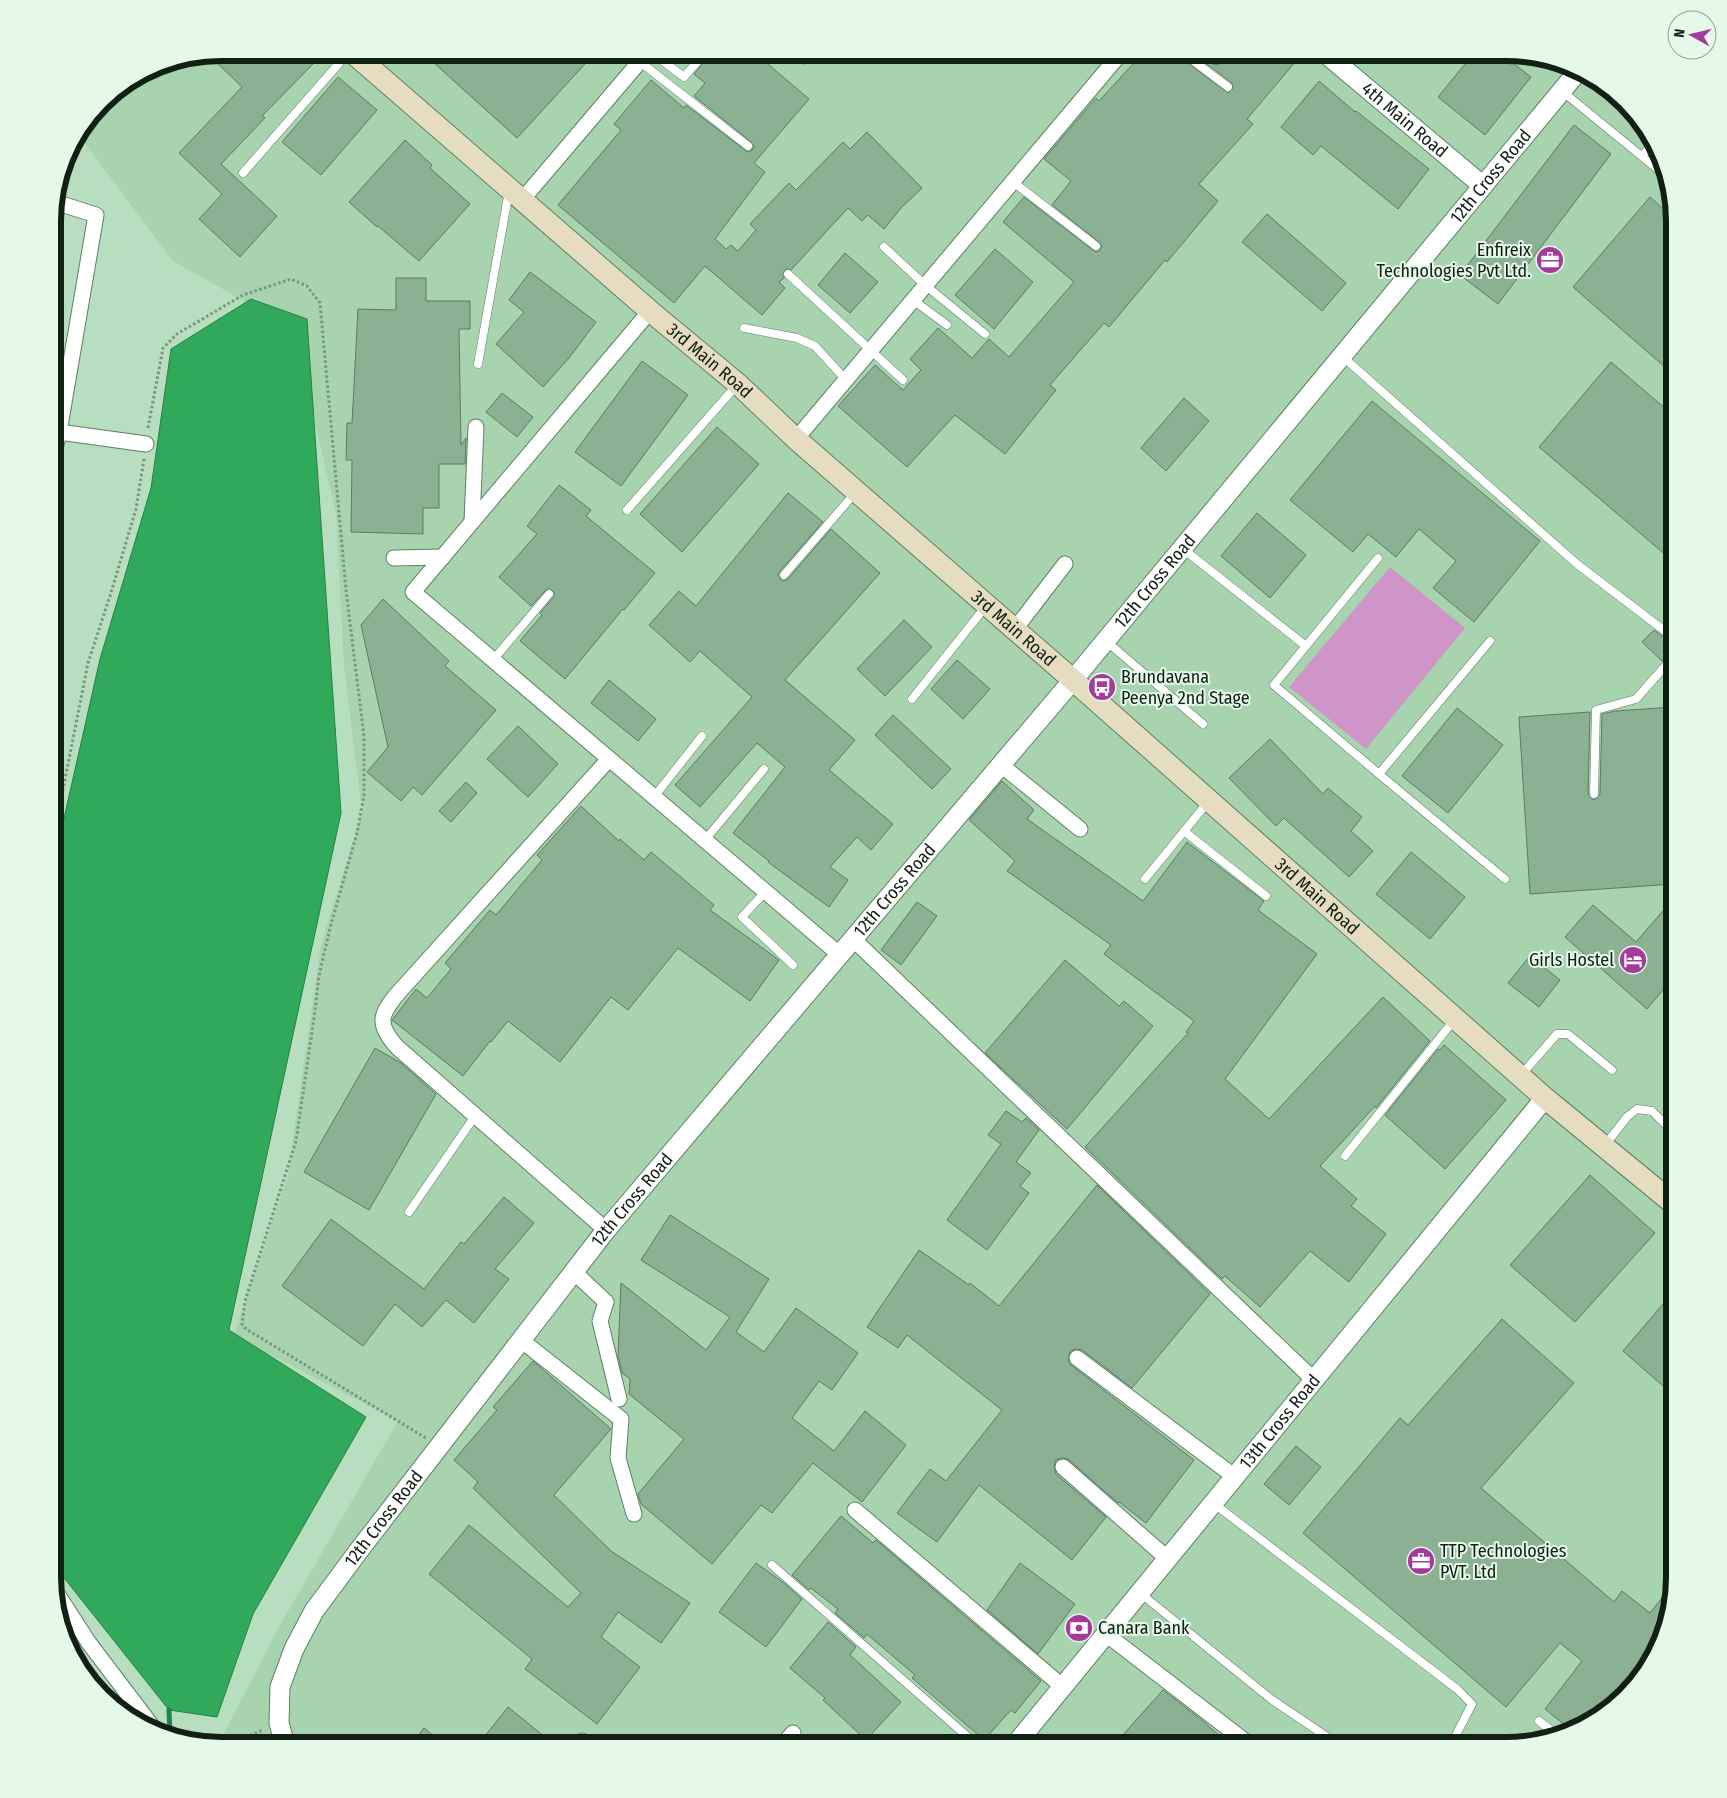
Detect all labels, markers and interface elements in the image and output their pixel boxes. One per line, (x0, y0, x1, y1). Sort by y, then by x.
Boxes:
north arrow (1667, 10, 1717, 60)
text: N (1671, 28, 1689, 39)
street label: 4th Main Road (1357, 78, 1452, 162)
street label: 12th Cross Road (1445, 125, 1536, 228)
place label: Enfireix Technologies Pvt Ltd. (1377, 239, 1531, 282)
office icon: Enfireix Technologies Pvt Ltd. (1535, 245, 1565, 275)
street label: 3rd Main Road (662, 319, 757, 403)
street label: 12th Cross Road (1109, 530, 1200, 633)
street label: 3rd Main Road (967, 585, 1060, 671)
place label: Brundavana Peenya 2nd Stage (1121, 666, 1250, 709)
bus stop icon: Brundavana Peenya 2nd Stage (1087, 672, 1117, 702)
street label: 12th Cross Road (849, 839, 940, 941)
street label: 3rd Main Road (1271, 853, 1364, 939)
hotel icon: Girls Hostel (1618, 945, 1648, 975)
place label: Girls Hostel (1529, 949, 1614, 971)
street label: 12th Cross Road (586, 1149, 677, 1251)
street label: 13th Cross Road (1235, 1370, 1325, 1473)
street label: 12th Cross Road (340, 1466, 428, 1571)
place label: TTP Technologies PVT. Ltd (1440, 1540, 1567, 1583)
office icon: TTP Technologies PVT. Ltd (1406, 1546, 1436, 1576)
bank icon: Canara Bank (1064, 1613, 1094, 1643)
place label: Canara Bank (1098, 1617, 1190, 1639)

